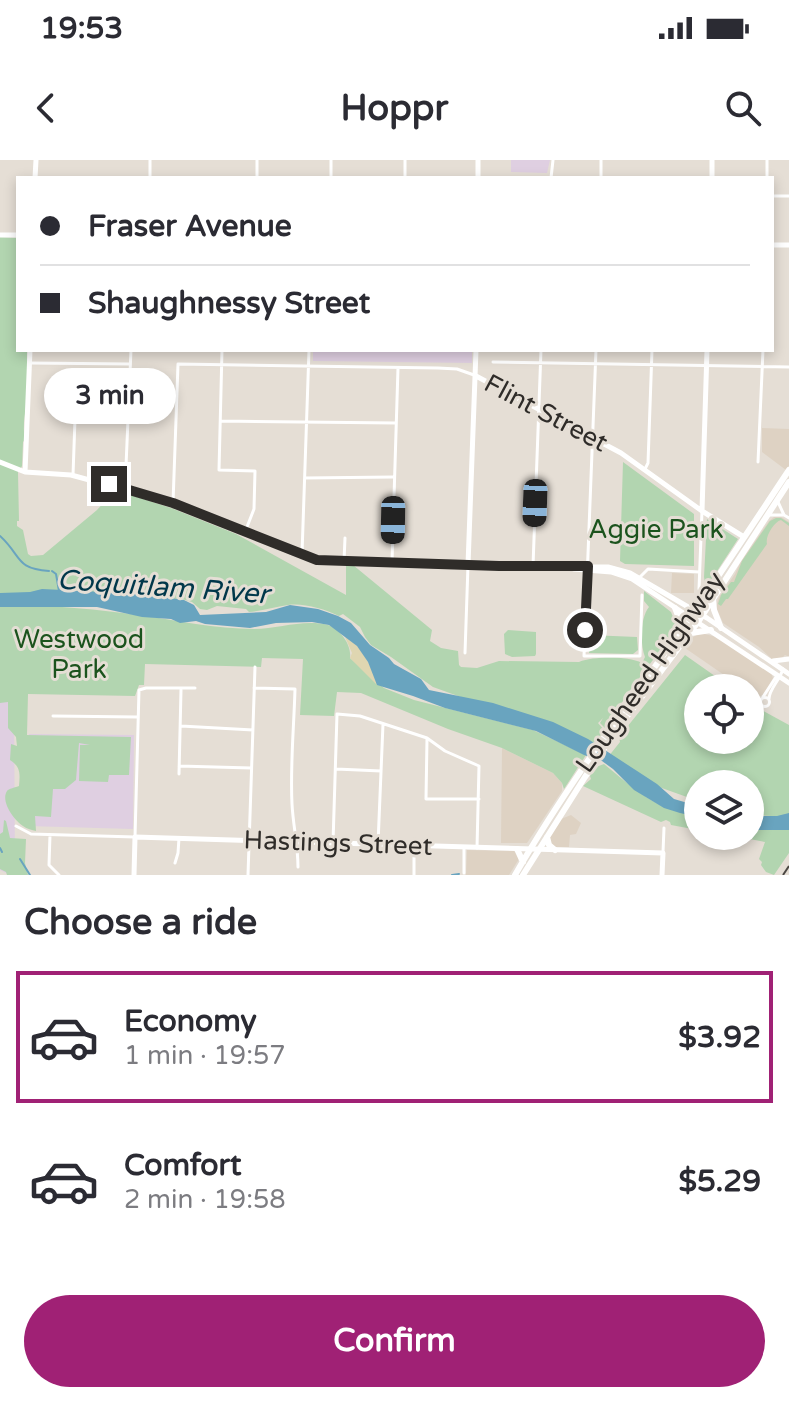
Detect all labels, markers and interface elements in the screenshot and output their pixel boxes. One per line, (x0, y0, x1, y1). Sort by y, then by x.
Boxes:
text: 19:53 (40, 10, 123, 47)
icon: back (24, 86, 68, 130)
icon: search (721, 86, 765, 130)
text: Hoppr (341, 87, 448, 130)
text: Fraser Avenue (88, 208, 292, 245)
text: Shaughnessy Street (88, 285, 370, 322)
callout: 3 min (43, 368, 175, 424)
street label: Flint Street (479, 368, 613, 458)
text: 3 min (75, 380, 145, 411)
route end (91, 466, 127, 502)
car (522, 479, 548, 527)
car (381, 496, 405, 544)
park label: Aggie Park (588, 514, 724, 545)
water label: Coquitlam River (56, 563, 273, 612)
street label: Lougheed Highway (569, 566, 731, 778)
route start (567, 612, 603, 648)
park label: Westwood Park (14, 624, 144, 685)
map controls (684, 674, 764, 850)
button: locate (684, 674, 764, 754)
button: layers (684, 770, 764, 850)
street label: Hastings Street (243, 824, 433, 862)
text: Choose a ride (24, 901, 257, 944)
icon: car (28, 1001, 100, 1073)
text: Economy (124, 1003, 257, 1040)
text: $3.92 (678, 1019, 761, 1056)
text: 1 min · 19:57 (124, 1040, 286, 1071)
icon: car (28, 1145, 100, 1217)
text: Comfort (124, 1147, 242, 1184)
text: $5.29 (679, 1163, 761, 1200)
text: 2 min · 19:58 (124, 1184, 286, 1215)
button: Confirm (24, 1295, 765, 1387)

